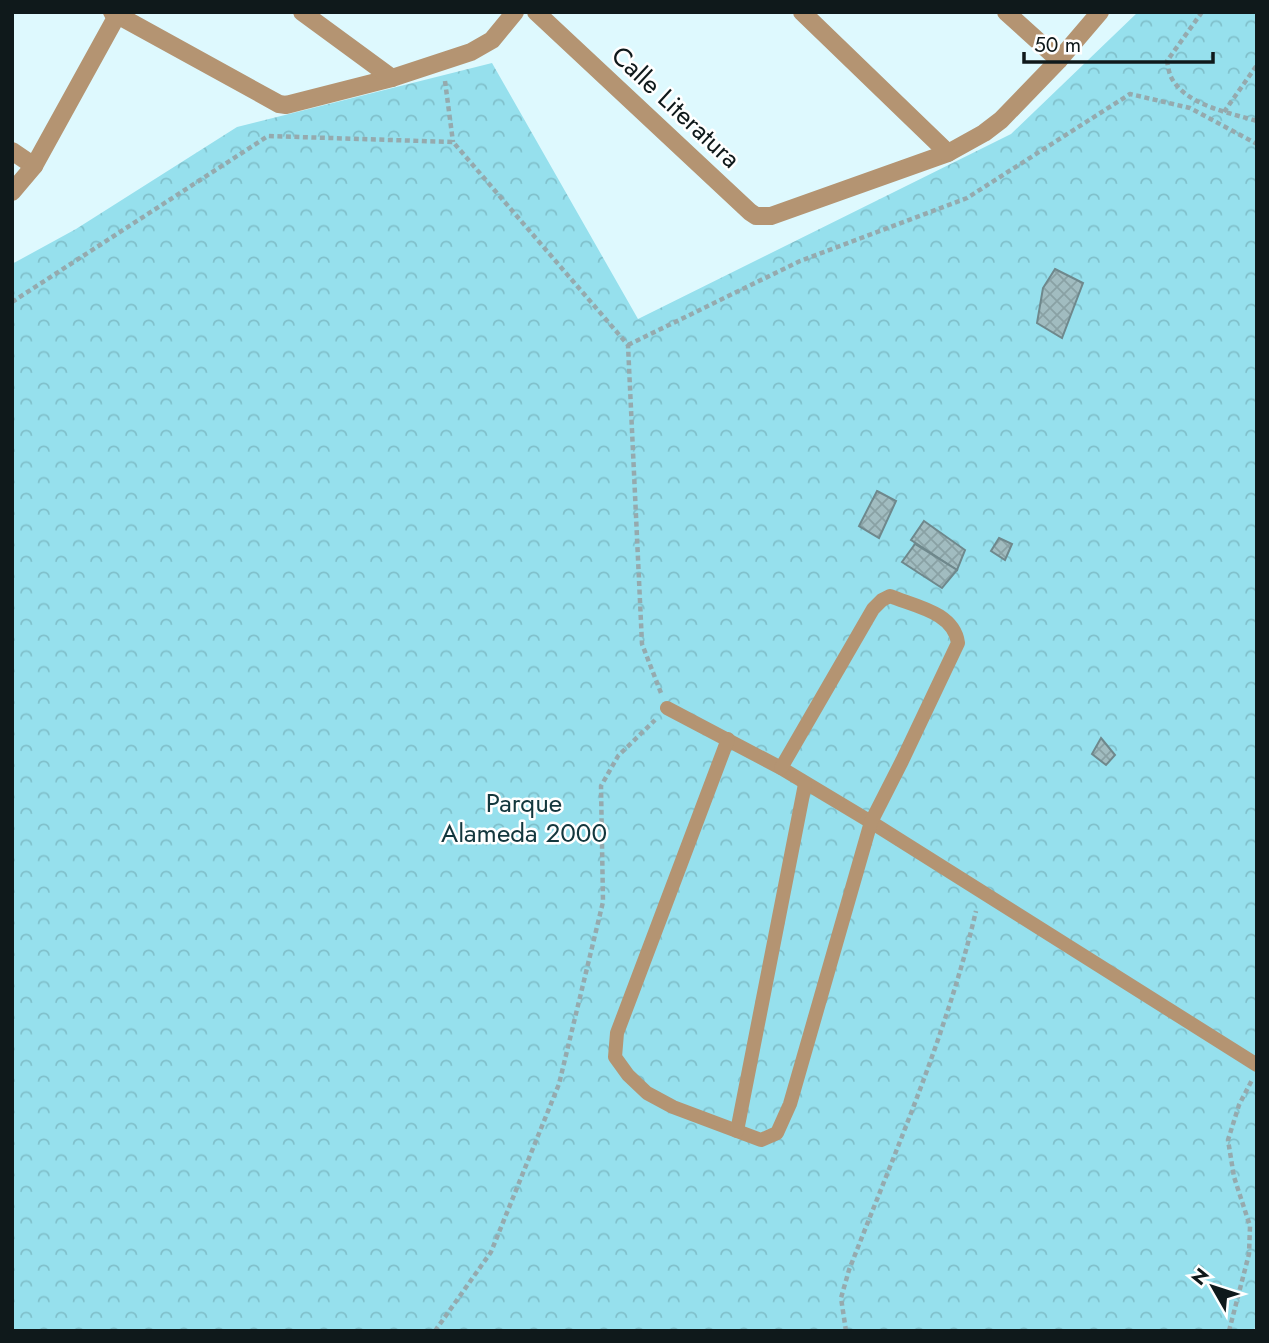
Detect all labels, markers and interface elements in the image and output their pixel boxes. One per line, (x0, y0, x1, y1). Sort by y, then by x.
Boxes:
scale bar (1024, 21, 1213, 65)
text: 50 m (1034, 30, 1081, 60)
street label: Calle Literatura (603, 37, 749, 177)
park label: Parque Alameda 2000 (441, 784, 607, 852)
north arrow (1178, 1252, 1248, 1322)
text: N (1185, 1262, 1215, 1291)

